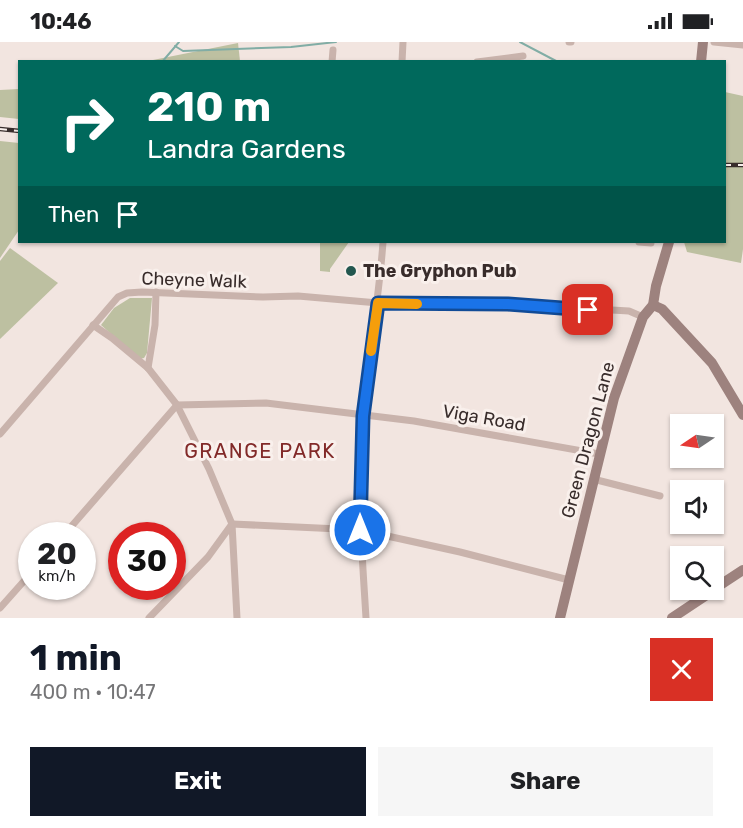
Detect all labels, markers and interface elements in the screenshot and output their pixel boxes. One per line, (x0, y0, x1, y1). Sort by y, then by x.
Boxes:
text: 10:46 (30, 8, 92, 35)
text: 210 m (147, 82, 271, 132)
icon: right (48, 84, 126, 162)
text: Landra Gardens (147, 133, 346, 165)
icon: arrive (111, 198, 144, 231)
text: Then (48, 201, 99, 228)
place label: The Gryphon Pub (363, 260, 517, 282)
marker: The Gryphon Pub (344, 264, 358, 278)
street label: Cheyne Walk (141, 267, 248, 293)
pin (562, 284, 613, 335)
icon: arrive (571, 293, 604, 326)
street label: Green Dragon Lane (557, 359, 619, 521)
street label: Viga Road (441, 400, 527, 436)
north arrow (670, 414, 724, 468)
map controls (670, 414, 724, 600)
district label: GRANGE PARK (184, 439, 336, 463)
button: sound (670, 480, 724, 534)
position arrow (328, 498, 392, 562)
speed limit sign: 30 (108, 522, 186, 600)
text: 20 (37, 536, 77, 572)
button: search (670, 546, 724, 600)
text: km/h (38, 567, 76, 585)
text: 1 min (30, 636, 122, 679)
button: close (650, 638, 713, 701)
text: 400 m · 10:47 (30, 680, 156, 704)
button: Exit (30, 747, 366, 816)
button: Share (378, 747, 713, 816)

